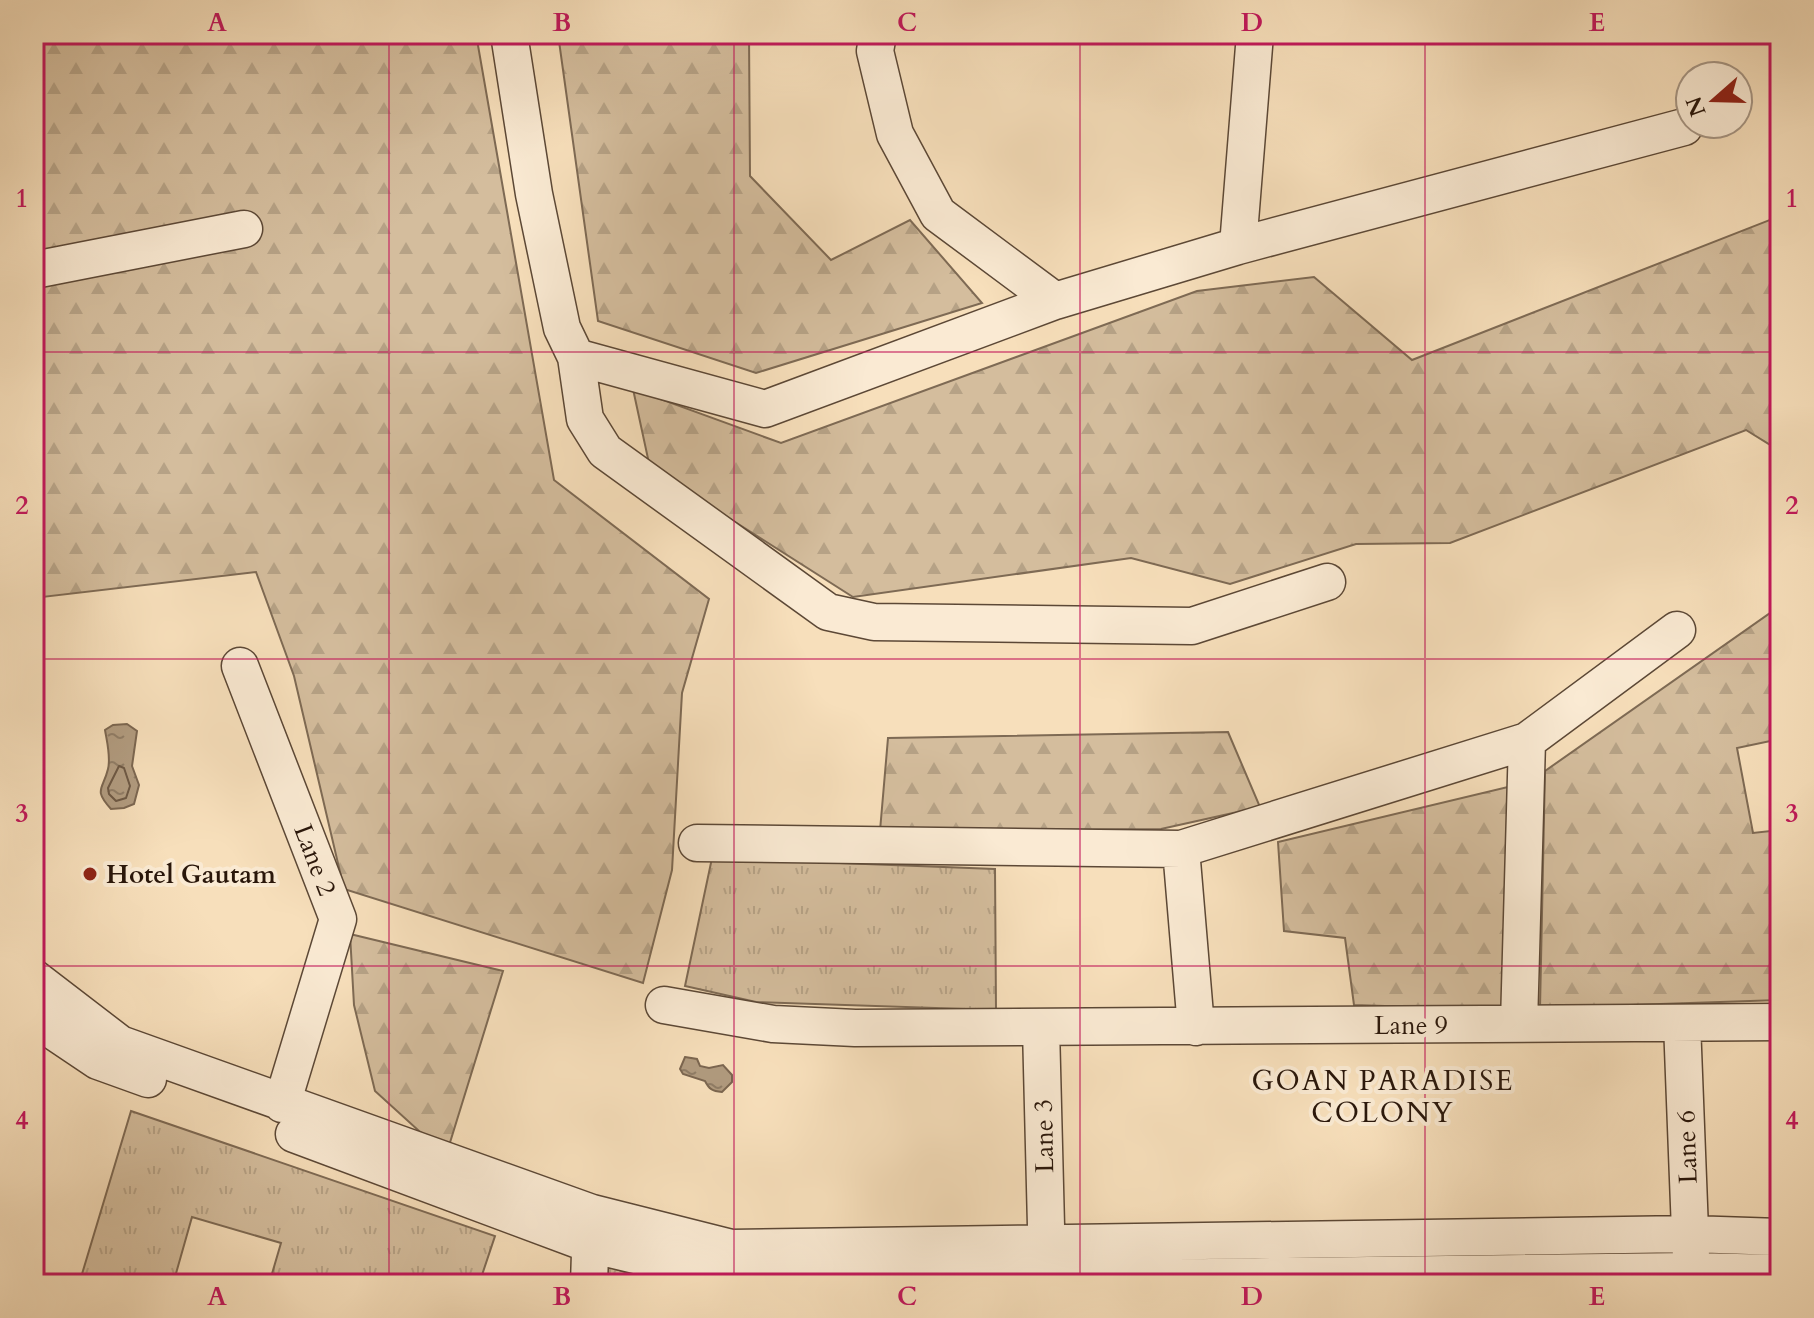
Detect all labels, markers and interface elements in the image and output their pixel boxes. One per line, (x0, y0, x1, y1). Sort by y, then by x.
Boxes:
text: A (207, 5, 227, 40)
text: B (553, 5, 571, 40)
text: C (897, 5, 917, 40)
text: D (1241, 5, 1263, 40)
text: E (1589, 5, 1605, 40)
north arrow (1674, 60, 1754, 140)
text: N (1679, 92, 1714, 121)
text: 1 (15, 181, 29, 216)
text: 1 (1785, 181, 1799, 216)
text: 2 (15, 488, 29, 523)
text: 2 (1785, 488, 1799, 523)
text: 3 (15, 796, 29, 831)
text: 3 (1785, 796, 1799, 831)
street label: Lane 2 (285, 819, 345, 901)
place label: Hotel Gautam (106, 857, 276, 892)
marker: Hotel Gautam (81, 865, 99, 883)
street label: Lane 9 (1374, 1008, 1448, 1043)
district label: GOAN PARADISE COLONY (1251, 1062, 1515, 1132)
street label: Lane 3 (1026, 1099, 1062, 1173)
text: 4 (15, 1103, 29, 1138)
text: 4 (1785, 1103, 1799, 1138)
street label: Lane 6 (1668, 1109, 1706, 1185)
text: A (207, 1279, 227, 1314)
text: B (553, 1279, 571, 1314)
text: C (897, 1279, 917, 1314)
text: D (1241, 1279, 1263, 1314)
text: E (1589, 1279, 1605, 1314)

